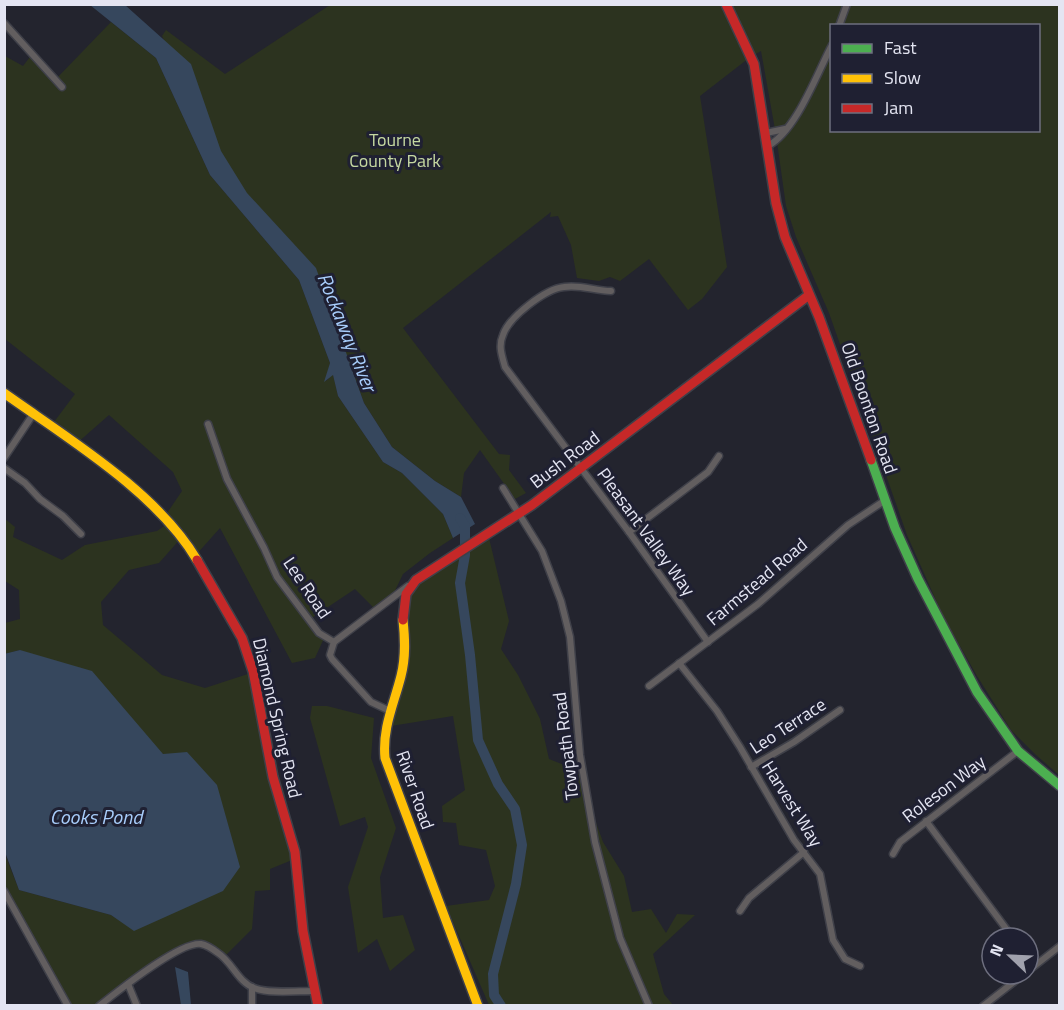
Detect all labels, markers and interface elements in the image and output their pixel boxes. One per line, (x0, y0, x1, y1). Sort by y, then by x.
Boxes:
legend (830, 24, 1040, 132)
text: Fast (884, 34, 917, 61)
text: Slow (884, 64, 921, 91)
text: Jam (884, 94, 913, 121)
park label: Tourne County Park (349, 126, 441, 174)
water label: Rockaway River (310, 268, 386, 398)
street label: Old Boonton Road (834, 338, 905, 477)
street label: Bush Road (524, 424, 605, 495)
street label: Pleasant Valley Way (591, 462, 702, 602)
street label: Farmstead Road (700, 531, 813, 632)
street label: Lee Road (277, 551, 338, 624)
street label: Diamond Spring Road (246, 635, 309, 801)
street label: Towpath Road (545, 691, 586, 801)
street label: Leo Terrace (744, 691, 831, 760)
street label: River Road (389, 747, 442, 833)
street label: Roleson Way (896, 748, 991, 829)
street label: Harvest Way (755, 755, 830, 852)
water label: Cooks Pond (50, 801, 144, 832)
north arrow (980, 926, 1040, 986)
text: N (983, 940, 1009, 960)

